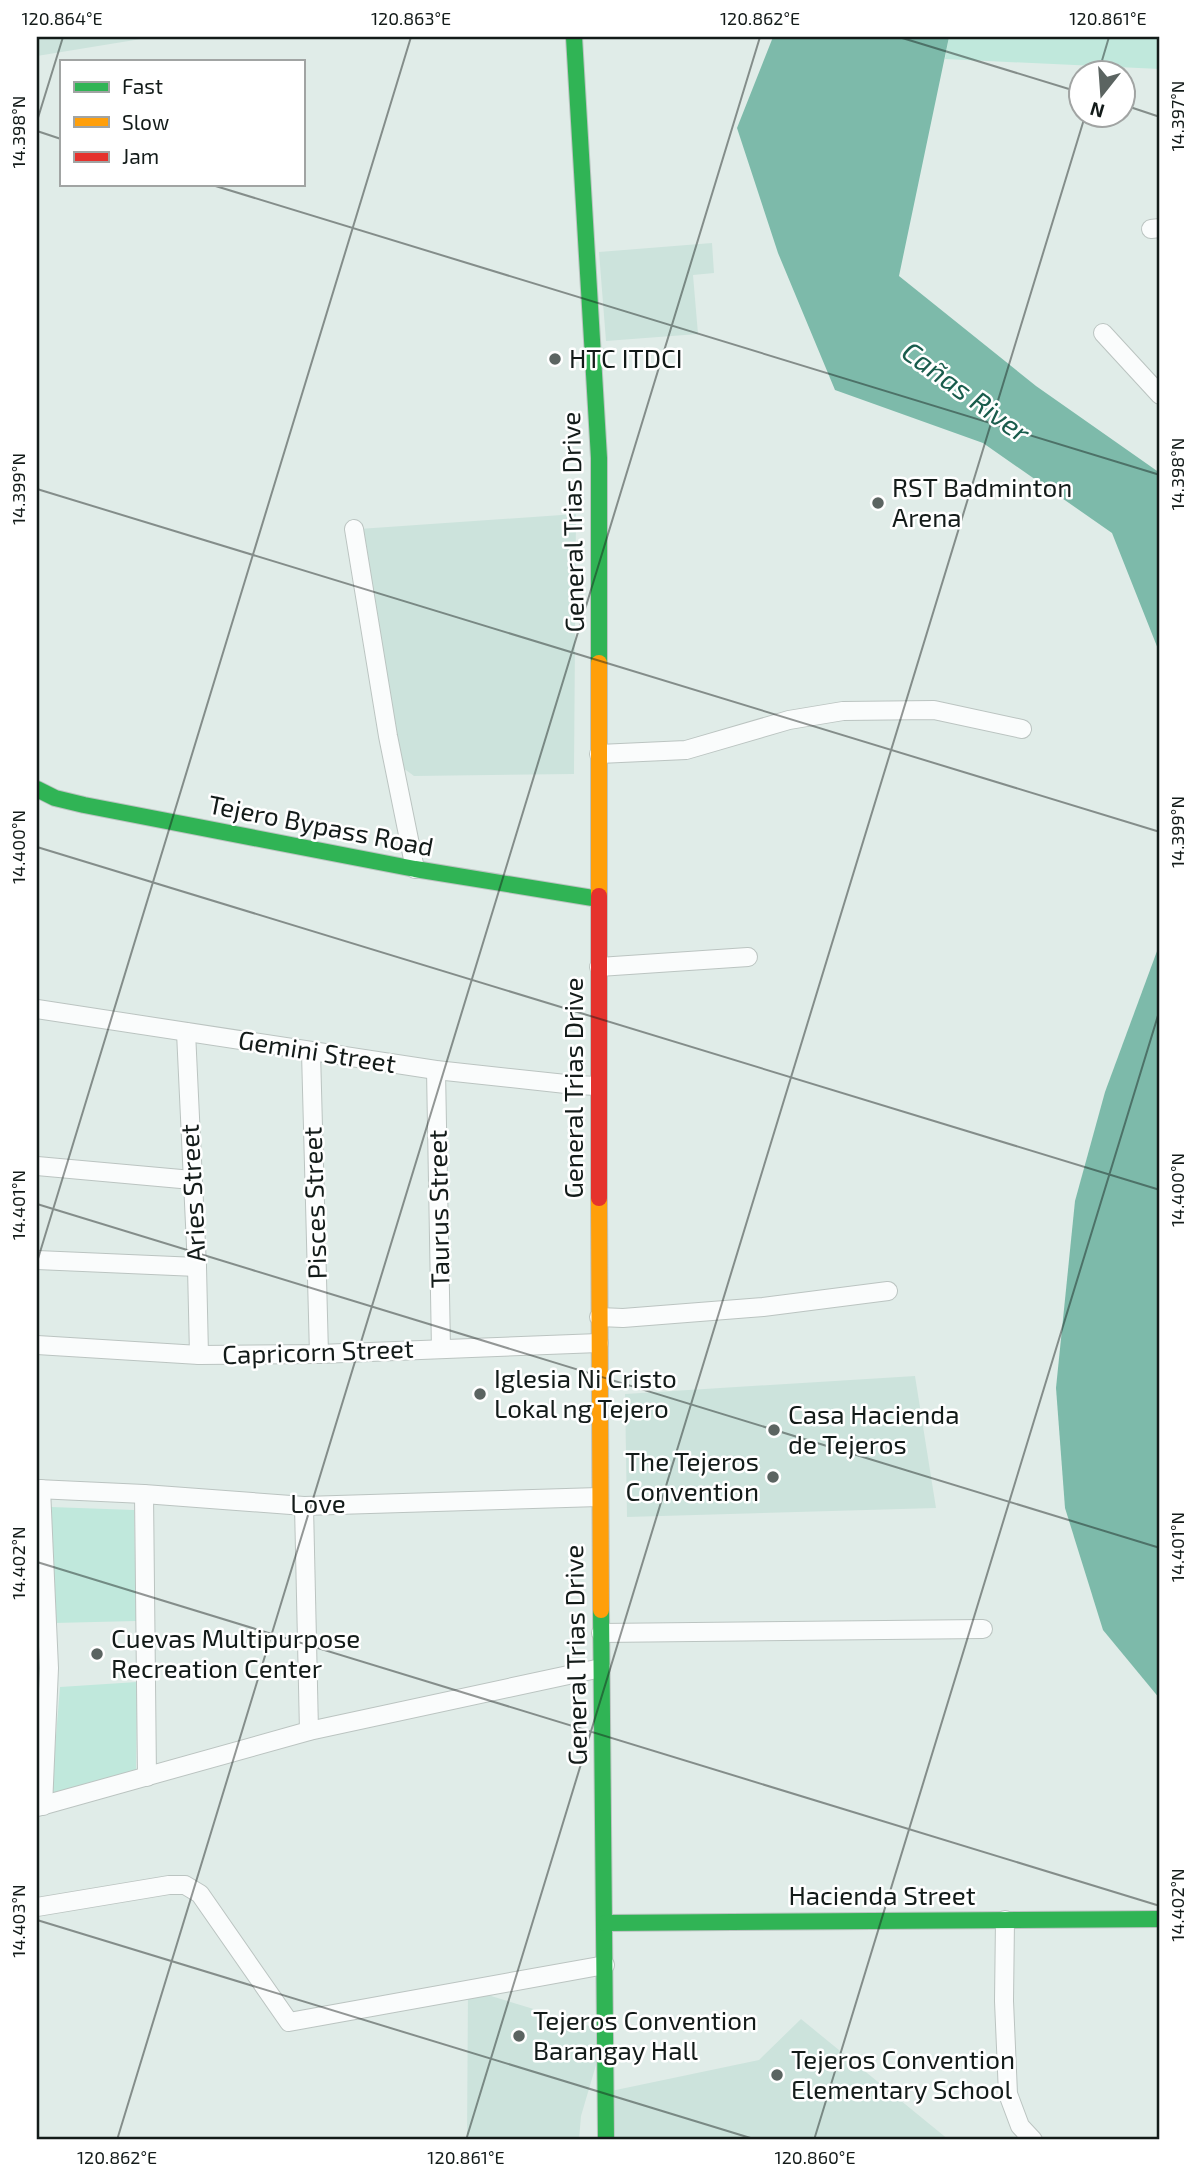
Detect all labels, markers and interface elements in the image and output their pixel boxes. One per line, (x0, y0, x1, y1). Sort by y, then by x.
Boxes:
text: 120.864°E (21, 7, 103, 29)
text: 120.863°E (371, 7, 451, 29)
text: 120.862°E (720, 7, 800, 29)
text: 120.861°E (1069, 7, 1147, 29)
legend (60, 60, 304, 186)
north arrow (1068, 60, 1138, 130)
text: Fast (122, 73, 163, 98)
text: 14.397°N (1166, 80, 1188, 152)
text: 14.398°N (7, 96, 29, 168)
text: N (1087, 98, 1107, 124)
text: Slow (122, 109, 169, 134)
text: Jam (122, 143, 159, 168)
water label: Cañas River (896, 333, 1038, 449)
place label: HTC ITDCI (569, 342, 683, 373)
marker: HTC ITDCI (547, 351, 563, 367)
street label: General Trias Drive (554, 411, 589, 633)
text: 14.398°N (1166, 438, 1188, 510)
text: 14.399°N (7, 453, 29, 525)
place label: RST Badminton Arena (892, 471, 1072, 532)
marker: RST Badminton Arena (870, 495, 886, 511)
street label: Tejero Bypass Road (206, 788, 436, 862)
text: 14.399°N (1166, 796, 1188, 868)
text: 14.400°N (7, 810, 29, 884)
street label: General Trias Drive (557, 978, 588, 1198)
street label: Gemini Street (236, 1023, 398, 1078)
street label: Aries Street (172, 1123, 211, 1263)
street label: Pisces Street (295, 1126, 332, 1280)
street label: Taurus Street (421, 1130, 454, 1288)
text: 14.400°N (1166, 1153, 1188, 1227)
text: 14.401°N (7, 1170, 29, 1240)
street label: Capricorn Street (222, 1332, 414, 1369)
place label: Iglesia Ni Cristo Lokal ng Tejero (494, 1362, 677, 1423)
marker: Iglesia Ni Cristo Lokal ng Tejero (472, 1386, 488, 1402)
place label: Casa Hacienda de Tejeros (788, 1398, 959, 1459)
marker: Casa Hacienda de Tejeros (766, 1422, 782, 1438)
place label: The Tejeros Convention (625, 1445, 759, 1506)
marker: The Tejeros Convention (765, 1469, 781, 1485)
street label: Love (290, 1487, 346, 1518)
text: 14.401°N (1166, 1512, 1188, 1582)
text: 14.402°N (7, 1526, 29, 1600)
street label: General Trias Drive (557, 1544, 592, 1766)
place label: Cuevas Multipurpose Recreation Center (111, 1622, 360, 1683)
marker: Cuevas Multipurpose Recreation Center (89, 1646, 105, 1662)
text: 14.402°N (1166, 1868, 1188, 1942)
street label: Hacienda Street (788, 1879, 976, 1910)
text: 14.403°N (7, 1884, 29, 1958)
place label: Tejeros Convention Barangay Hall (533, 2004, 757, 2065)
marker: Tejeros Convention Barangay Hall (511, 2028, 527, 2044)
place label: Tejeros Convention Elementary School (791, 2043, 1015, 2104)
marker: Tejeros Convention Elementary School (769, 2067, 785, 2083)
text: 120.862°E (77, 2146, 157, 2168)
text: 120.861°E (427, 2146, 505, 2168)
text: 120.860°E (775, 2146, 855, 2168)

